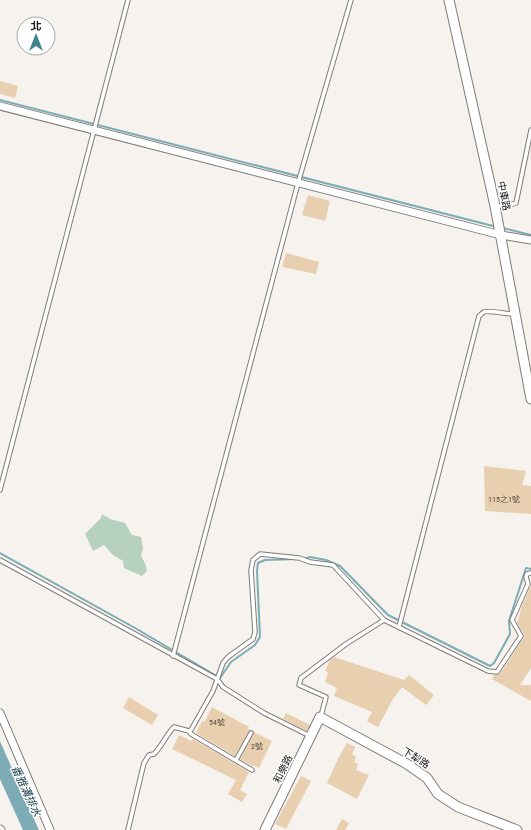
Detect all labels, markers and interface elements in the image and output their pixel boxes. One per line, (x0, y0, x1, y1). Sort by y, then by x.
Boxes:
north arrow (16, 16, 56, 56)
text: 北 (31, 20, 42, 33)
street label: 中車路 (496, 180, 512, 212)
house number: 115之1號 (488, 495, 520, 504)
house number: 54號 (209, 718, 225, 727)
house number: 2號 (251, 742, 263, 751)
street label: 下犁路 (400, 745, 432, 771)
street label: 和樂路 (271, 753, 295, 785)
water label: 番雅溝排水 (8, 763, 44, 820)

